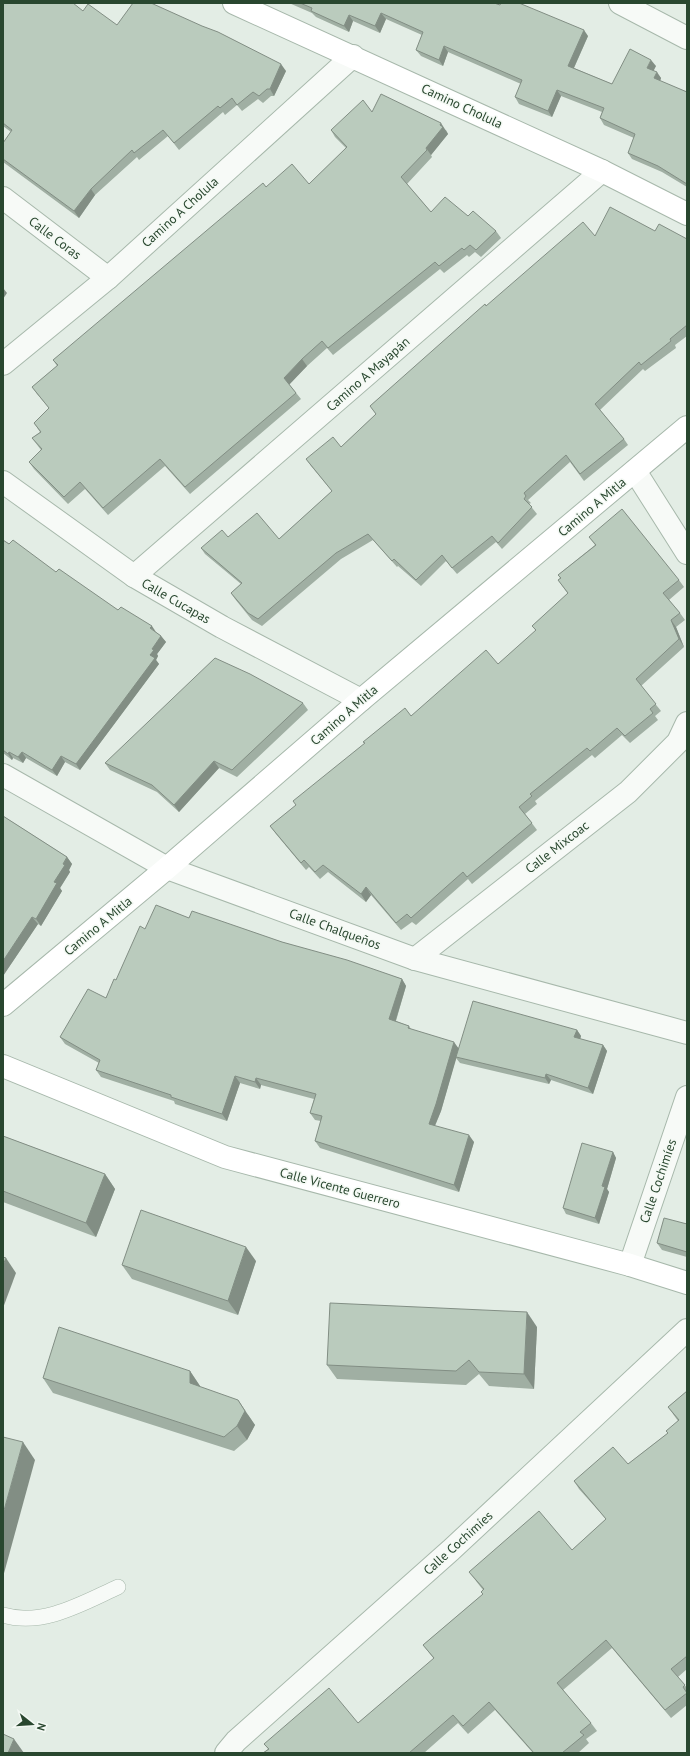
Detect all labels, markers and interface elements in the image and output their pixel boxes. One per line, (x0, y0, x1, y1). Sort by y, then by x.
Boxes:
street label: Camino Cholula (419, 80, 505, 132)
street label: Camino A Cholula (138, 173, 222, 251)
street label: Calle Coras (25, 213, 85, 263)
street label: Camino A Mayapán (323, 333, 413, 415)
street label: Camino A Mitla (554, 474, 630, 540)
street label: Calle Cucapas (138, 574, 214, 628)
street label: Camino A Mitla (307, 681, 381, 749)
street label: Calle Mixcoac (522, 817, 592, 877)
street label: Camino A Mitla (60, 893, 136, 959)
street label: Calle Chalqueños (287, 905, 383, 953)
street label: Calle Cochimíes (636, 1137, 680, 1225)
street label: Calle Vicente Guerrero (278, 1164, 402, 1212)
street label: Calle Cochimíes (420, 1507, 496, 1579)
north arrow (12, 1704, 52, 1744)
text: N (34, 1721, 49, 1732)

